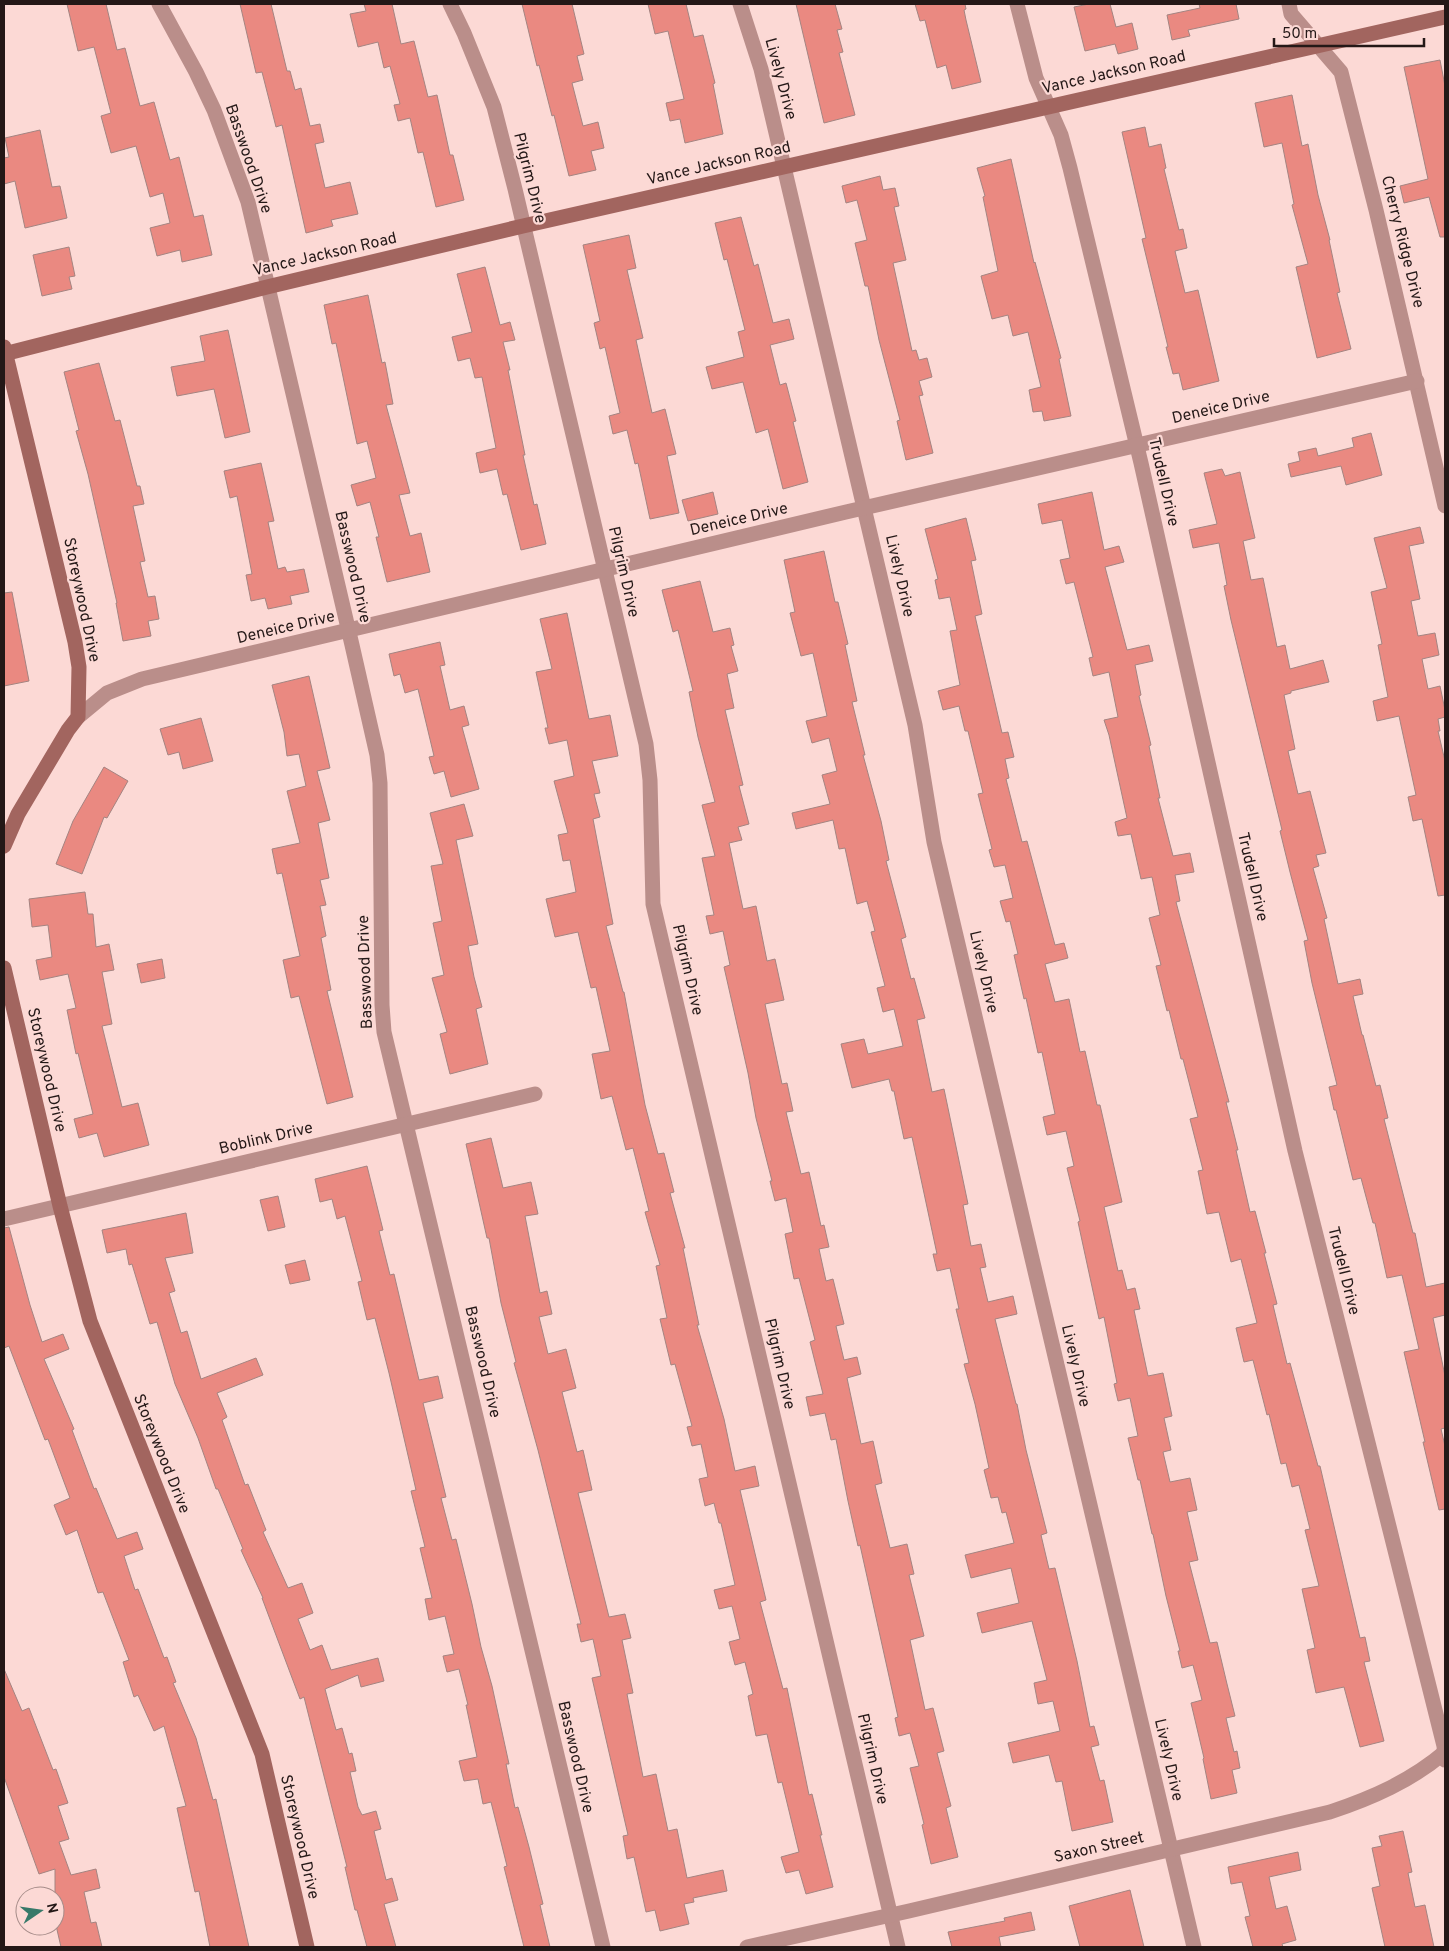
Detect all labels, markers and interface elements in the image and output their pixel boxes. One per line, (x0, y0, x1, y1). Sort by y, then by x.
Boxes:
scale bar (1274, 15, 1424, 47)
text: 50 m (1282, 25, 1317, 44)
street label: Lively Drive (759, 36, 801, 122)
street label: Vance Jackson Road (1040, 47, 1188, 99)
street label: Basswood Drive (220, 102, 276, 216)
street label: Pilgrim Drive (508, 131, 550, 225)
street label: Vance Jackson Road (645, 138, 793, 190)
street label: Cherry Ridge Drive (1376, 174, 1428, 310)
street label: Vance Jackson Road (251, 229, 399, 281)
street label: Deneice Drive (1170, 387, 1272, 429)
street label: Trudell Drive (1143, 436, 1183, 528)
street label: Deneice Drive (688, 499, 790, 541)
street label: Basswood Drive (329, 509, 375, 625)
street label: Pilgrim Drive (603, 524, 643, 620)
street label: Lively Drive (880, 533, 918, 619)
street label: Storeywood Drive (58, 536, 104, 664)
street label: Deneice Drive (235, 607, 337, 649)
street label: Trudell Drive (1232, 831, 1272, 923)
street label: Basswood Drive (354, 915, 378, 1029)
street label: Pilgrim Drive (667, 922, 707, 1018)
street label: Lively Drive (964, 929, 1002, 1015)
street label: Storeywood Drive (22, 1006, 70, 1134)
street label: Boblink Drive (217, 1118, 315, 1160)
street label: Trudell Drive (1322, 1225, 1364, 1317)
street label: Basswood Drive (459, 1304, 505, 1420)
street label: Pilgrim Drive (759, 1316, 799, 1412)
street label: Lively Drive (1056, 1323, 1094, 1409)
street label: Storeywood Drive (128, 1391, 194, 1517)
street label: Basswood Drive (552, 1699, 598, 1815)
street label: Pilgrim Drive (852, 1711, 892, 1807)
street label: Lively Drive (1149, 1717, 1187, 1803)
street label: Storeywood Drive (275, 1773, 323, 1901)
street label: Saxon Street (1052, 1828, 1146, 1868)
north arrow (15, 1886, 65, 1936)
text: N (42, 1902, 61, 1915)

